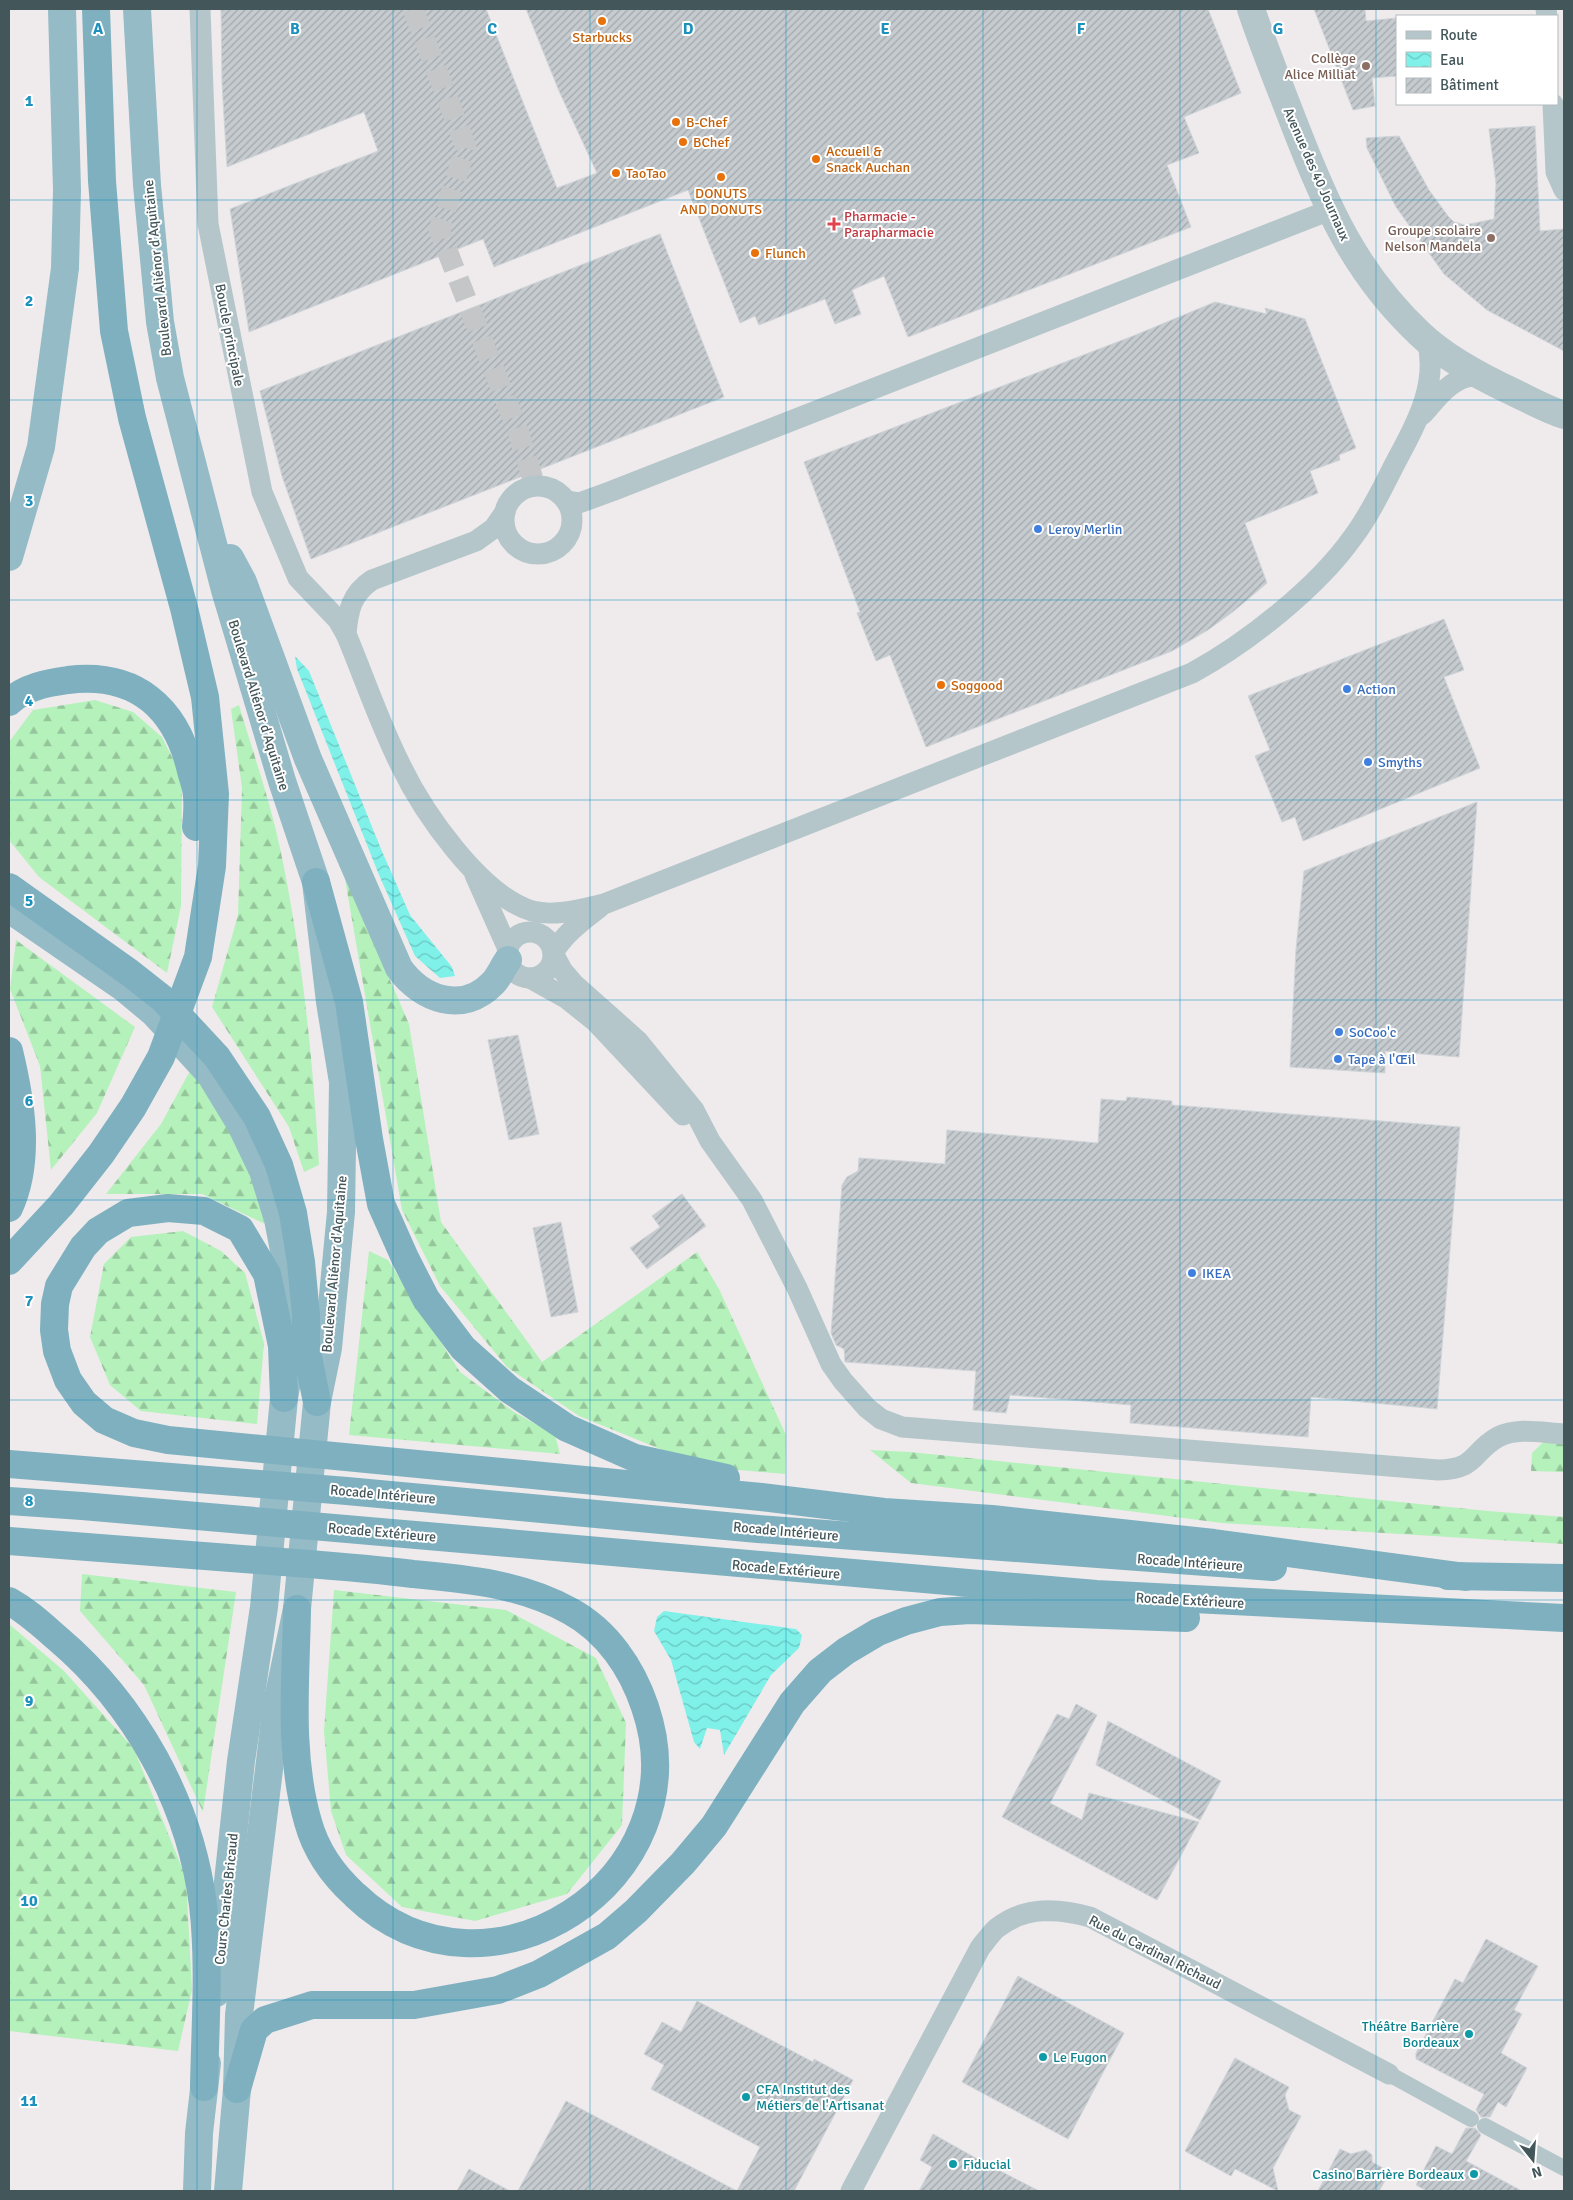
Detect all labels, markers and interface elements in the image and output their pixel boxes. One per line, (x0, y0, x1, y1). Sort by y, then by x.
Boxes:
marker: Starbucks (596, 15, 608, 27)
legend (1396, 15, 1558, 105)
text: A (93, 19, 104, 39)
text: B (290, 19, 300, 39)
text: C (487, 19, 497, 39)
text: D (683, 19, 694, 39)
text: E (880, 19, 890, 39)
text: F (1077, 19, 1086, 39)
text: G (1273, 19, 1283, 39)
text: Route (1440, 26, 1477, 44)
place label: Starbucks (572, 29, 632, 46)
place label: Collège Alice Milliat (1284, 50, 1356, 83)
text: Eau (1440, 51, 1464, 69)
marker: Collège Alice Milliat (1360, 60, 1372, 72)
text: Bâtiment (1440, 76, 1499, 94)
text: 1 (25, 91, 34, 111)
street label: Avenue des 40 Journaux (1280, 105, 1354, 244)
place label: B-Chef (686, 114, 728, 131)
marker: B-Chef (670, 116, 682, 128)
place label: BChef (693, 134, 730, 151)
marker: BChef (677, 136, 689, 148)
place label: Accueil & Snack Auchan (826, 143, 910, 176)
marker: Accueil & Snack Auchan (810, 153, 822, 165)
place label: TaoTao (626, 165, 666, 182)
marker: TaoTao (610, 167, 622, 179)
marker: DONUTS AND DONUTS (715, 171, 727, 183)
street label: Boulevard Aliénor d'Aquitaine (140, 179, 175, 357)
place label: DONUTS AND DONUTS (680, 185, 762, 218)
place label: Pharmacie - Parapharmacie (844, 208, 934, 241)
marker: Pharmacie - Parapharmacie (828, 218, 840, 230)
place label: Groupe scolaire Nelson Mandela (1385, 222, 1481, 255)
marker: Groupe scolaire Nelson Mandela (1485, 232, 1497, 244)
place label: Flunch (765, 245, 806, 262)
marker: Flunch (749, 247, 761, 259)
street label: Boucle principale (211, 282, 248, 388)
text: 2 (25, 291, 33, 311)
text: 3 (25, 491, 33, 511)
place label: Leroy Merlin (1048, 521, 1122, 538)
marker: Leroy Merlin (1032, 523, 1044, 535)
street label: Boulevard Aliénor d'Aquitaine (224, 618, 293, 793)
place label: Soggood (951, 677, 1003, 694)
marker: Soggood (935, 679, 947, 691)
place label: Action (1357, 681, 1396, 698)
marker: Action (1341, 683, 1353, 695)
text: 4 (25, 691, 34, 711)
place label: Smyths (1378, 754, 1422, 771)
marker: Smyths (1362, 756, 1374, 768)
text: 5 (25, 891, 33, 911)
place label: SoCoo'c (1349, 1024, 1397, 1041)
marker: SoCoo'c (1333, 1026, 1345, 1038)
place label: Tape à l'Œil (1348, 1051, 1416, 1068)
marker: Tape à l'Œil (1332, 1053, 1344, 1065)
text: 6 (25, 1091, 34, 1111)
street label: Boulevard Aliénor d'Aquitaine (318, 1175, 351, 1353)
place label: IKEA (1202, 1265, 1231, 1282)
marker: IKEA (1186, 1267, 1198, 1279)
text: 7 (25, 1291, 34, 1311)
street label: Rocade Intérieure (329, 1481, 436, 1508)
text: 8 (25, 1491, 34, 1511)
street label: Rocade Intérieure (732, 1518, 839, 1545)
street label: Rocade Extérieure (327, 1519, 437, 1546)
street label: Rocade Intérieure (1137, 1550, 1243, 1575)
street label: Rocade Extérieure (731, 1556, 841, 1583)
street label: Rocade Extérieure (1135, 1589, 1245, 1612)
text: 9 (25, 1691, 34, 1711)
street label: Cours Charles Bricaud (211, 1832, 242, 1966)
text: 10 (20, 1891, 38, 1911)
street label: Rue du Cardinal Richaud (1086, 1912, 1224, 1993)
place label: Théâtre Barrière Bordeaux (1362, 2018, 1460, 2051)
marker: Théâtre Barrière Bordeaux (1463, 2028, 1475, 2040)
place label: Le Fugon (1053, 2049, 1107, 2066)
marker: Le Fugon (1037, 2051, 1049, 2063)
place label: CFA Institut des Métiers de l'Artisanat (756, 2081, 884, 2114)
text: 11 (20, 2091, 38, 2111)
marker: CFA Institut des Métiers de l'Artisanat (740, 2091, 752, 2103)
north arrow (1508, 2135, 1558, 2185)
place label: Fiducial (963, 2156, 1011, 2173)
marker: Fiducial (947, 2158, 959, 2170)
text: N (1530, 2162, 1544, 2182)
place label: Casino Barrière Bordeaux (1312, 2166, 1465, 2183)
marker: Casino Barrière Bordeaux (1468, 2168, 1480, 2180)

